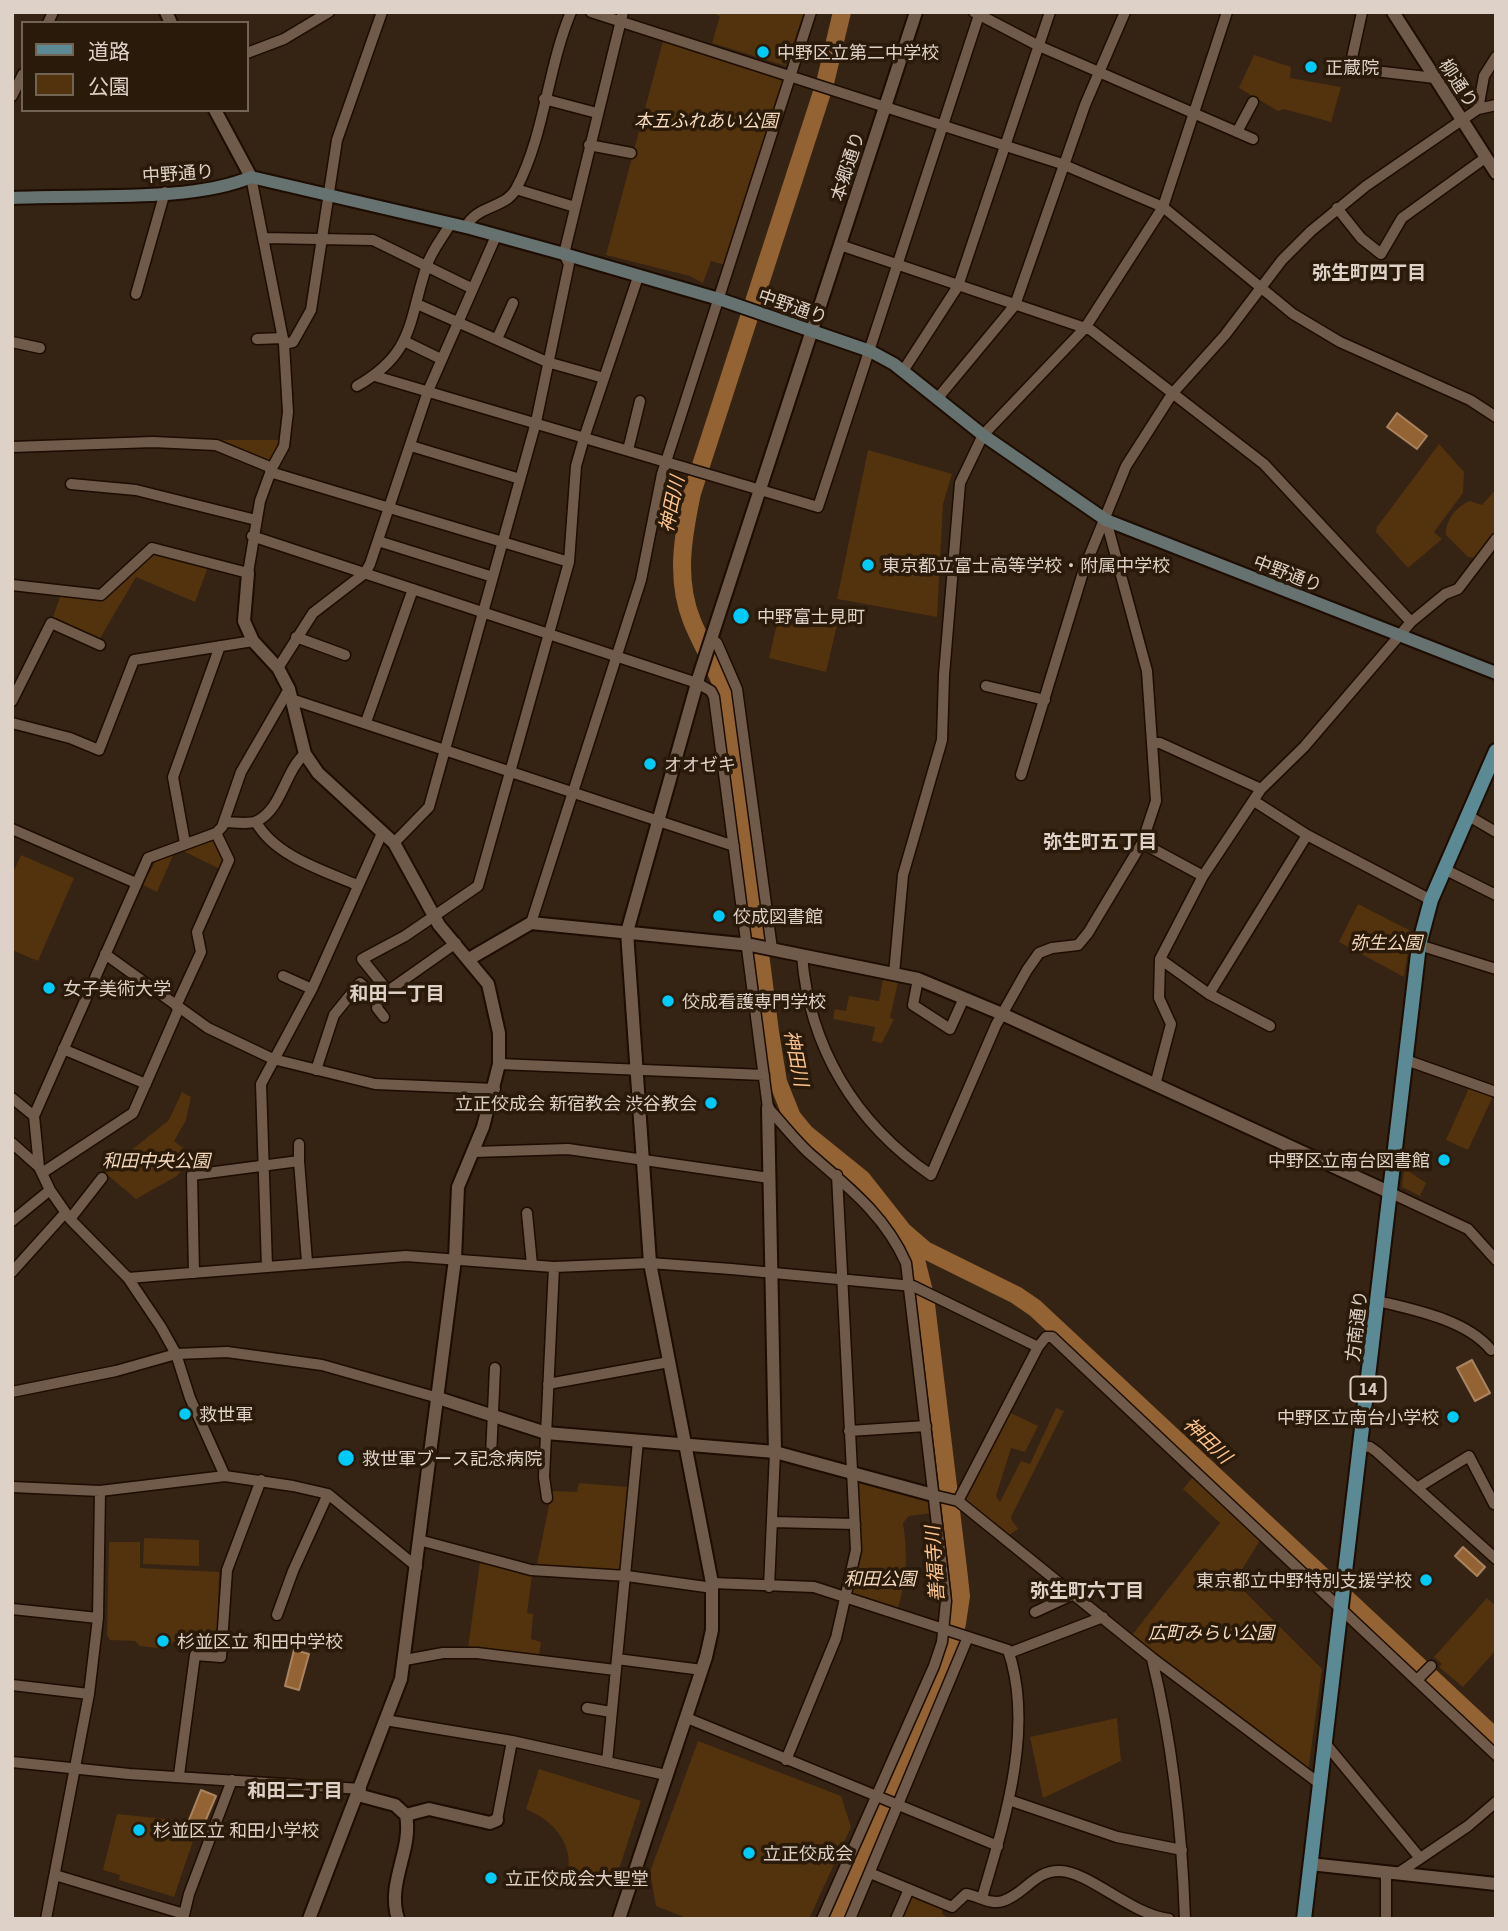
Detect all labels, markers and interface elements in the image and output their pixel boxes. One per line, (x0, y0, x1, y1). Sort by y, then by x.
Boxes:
legend (21, 21, 248, 112)
text: 道路 (88, 35, 130, 65)
place label: 中野区立第二中学校 (777, 41, 939, 63)
marker: 中野区立第二中学校 (755, 44, 771, 60)
street label: 柳通り (1435, 54, 1483, 112)
place label: 正蔵院 (1325, 56, 1379, 78)
marker: 正蔵院 (1303, 59, 1319, 75)
text: 公園 (88, 70, 130, 100)
park label: 本五ふれあい公園 (634, 109, 778, 131)
street label: 本郷通り (826, 128, 868, 204)
street label: 中野通り (141, 160, 215, 186)
district label: 弥生町四丁目 (1312, 261, 1426, 283)
street label: 中野通り (755, 284, 831, 328)
water label: 神田川 (654, 474, 688, 534)
street label: 中野通り (1251, 550, 1325, 596)
place label: 東京都立富士高等学校・附属中学校 (882, 554, 1170, 576)
marker: 東京都立富士高等学校・附属中学校 (860, 557, 876, 573)
place label: 中野富士見町 (757, 605, 865, 627)
marker: 中野富士見町 (731, 606, 751, 626)
place label: オオゼキ (664, 753, 736, 775)
marker: オオゼキ (642, 756, 658, 772)
district label: 弥生町五丁目 (1043, 830, 1157, 852)
place label: 佼成図書館 (733, 905, 823, 927)
marker: 佼成図書館 (711, 908, 727, 924)
park label: 弥生公園 (1350, 931, 1422, 953)
place label: 女子美術大学 (63, 977, 171, 999)
marker: 女子美術大学 (41, 980, 57, 996)
district label: 和田一丁目 (350, 982, 444, 1004)
place label: 佼成看護専門学校 (682, 990, 826, 1012)
marker: 佼成看護専門学校 (660, 993, 676, 1009)
water label: 神田川 (780, 1028, 814, 1088)
place label: 立正佼成会 新宿教会 渋谷教会 (455, 1092, 697, 1114)
marker: 立正佼成会 新宿教会 渋谷教会 (703, 1095, 719, 1111)
park label: 和田中央公園 (102, 1149, 210, 1171)
place label: 中野区立南台図書館 (1268, 1149, 1430, 1171)
marker: 中野区立南台図書館 (1436, 1152, 1452, 1168)
street label: 方南通り (1341, 1289, 1371, 1363)
road number: 14 (1350, 1376, 1386, 1401)
place label: 救世軍 (199, 1403, 253, 1425)
marker: 救世軍 (177, 1406, 193, 1422)
place label: 中野区立南台小学校 (1277, 1406, 1439, 1428)
marker: 中野区立南台小学校 (1445, 1409, 1461, 1425)
water label: 神田川 (1179, 1412, 1237, 1468)
place label: 救世軍ブース記念病院 (362, 1447, 542, 1469)
marker: 救世軍ブース記念病院 (336, 1448, 356, 1468)
water label: 善福寺川 (920, 1525, 948, 1603)
park label: 和田公園 (844, 1567, 916, 1589)
place label: 東京都立中野特別支援学校 (1196, 1569, 1412, 1591)
marker: 東京都立中野特別支援学校 (1418, 1572, 1434, 1588)
district label: 弥生町六丁目 (1030, 1579, 1144, 1601)
park label: 広町みらい公園 (1148, 1621, 1274, 1643)
place label: 杉並区立 和田中学校 (177, 1630, 343, 1652)
marker: 杉並区立 和田中学校 (155, 1633, 171, 1649)
district label: 和田二丁目 (248, 1779, 342, 1801)
place label: 杉並区立 和田小学校 (153, 1819, 319, 1841)
marker: 杉並区立 和田小学校 (131, 1822, 147, 1838)
place label: 立正佼成会 (763, 1842, 853, 1864)
marker: 立正佼成会 (741, 1845, 757, 1861)
place label: 立正佼成会大聖堂 (505, 1867, 649, 1889)
marker: 立正佼成会大聖堂 (483, 1870, 499, 1886)

